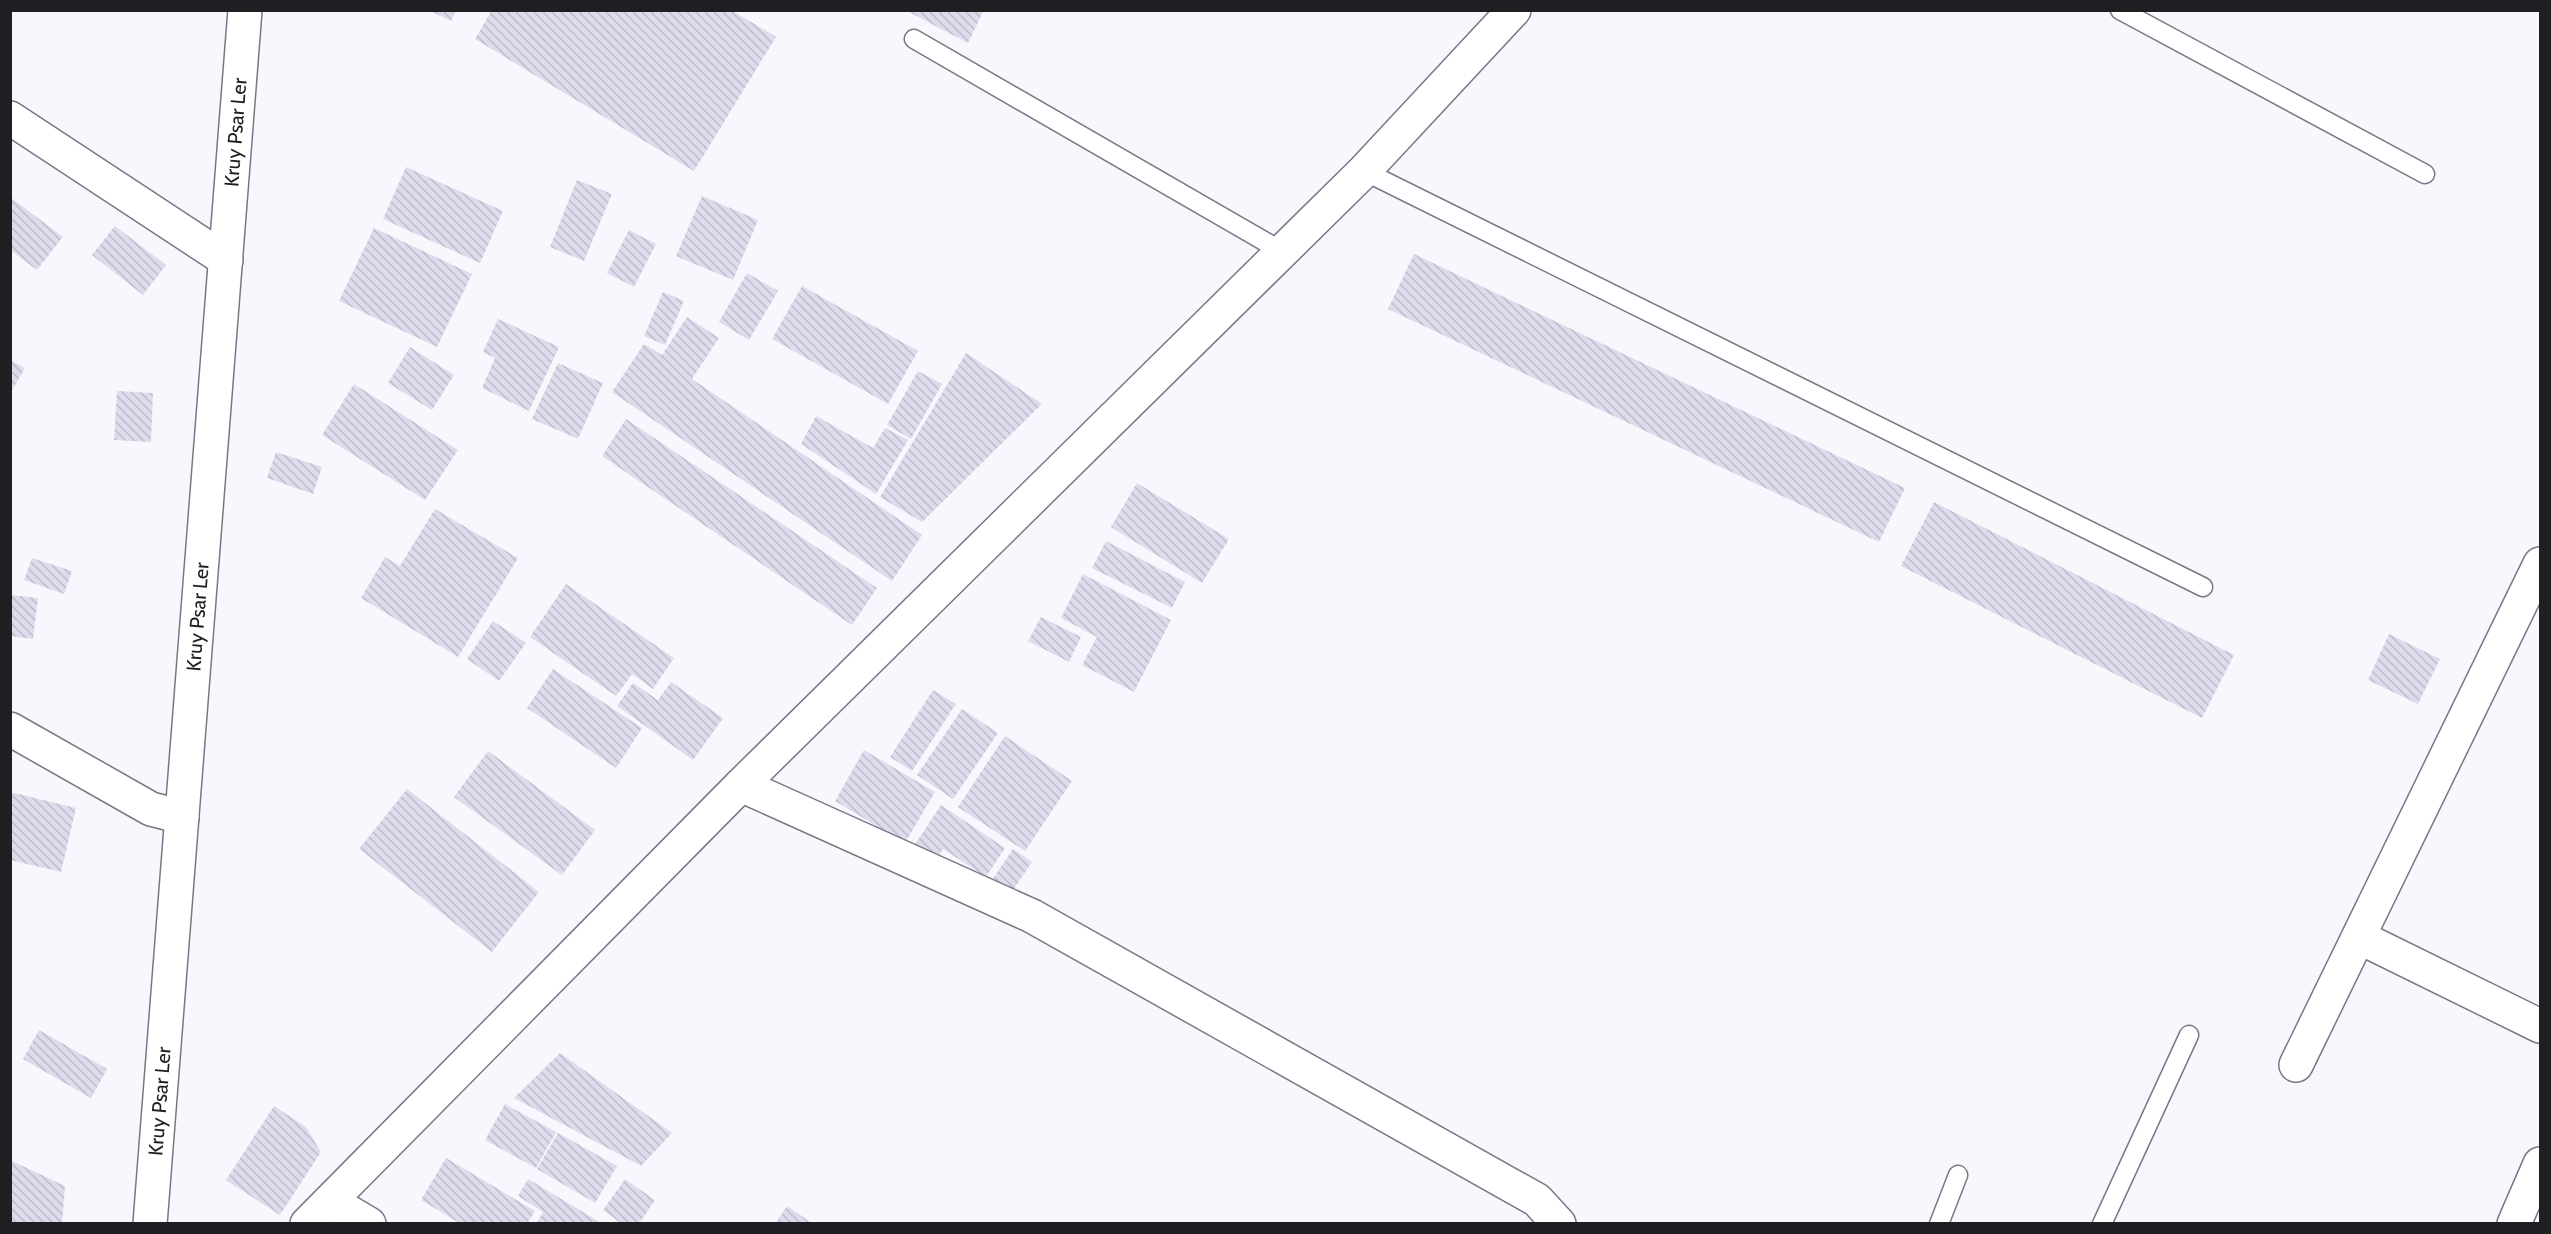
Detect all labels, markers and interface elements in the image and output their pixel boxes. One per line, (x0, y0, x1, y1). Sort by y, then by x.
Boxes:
street label: Kruy Psar Ler (219, 76, 252, 188)
street label: Kruy Psar Ler (181, 561, 214, 672)
street label: Kruy Psar Ler (143, 1045, 176, 1157)

